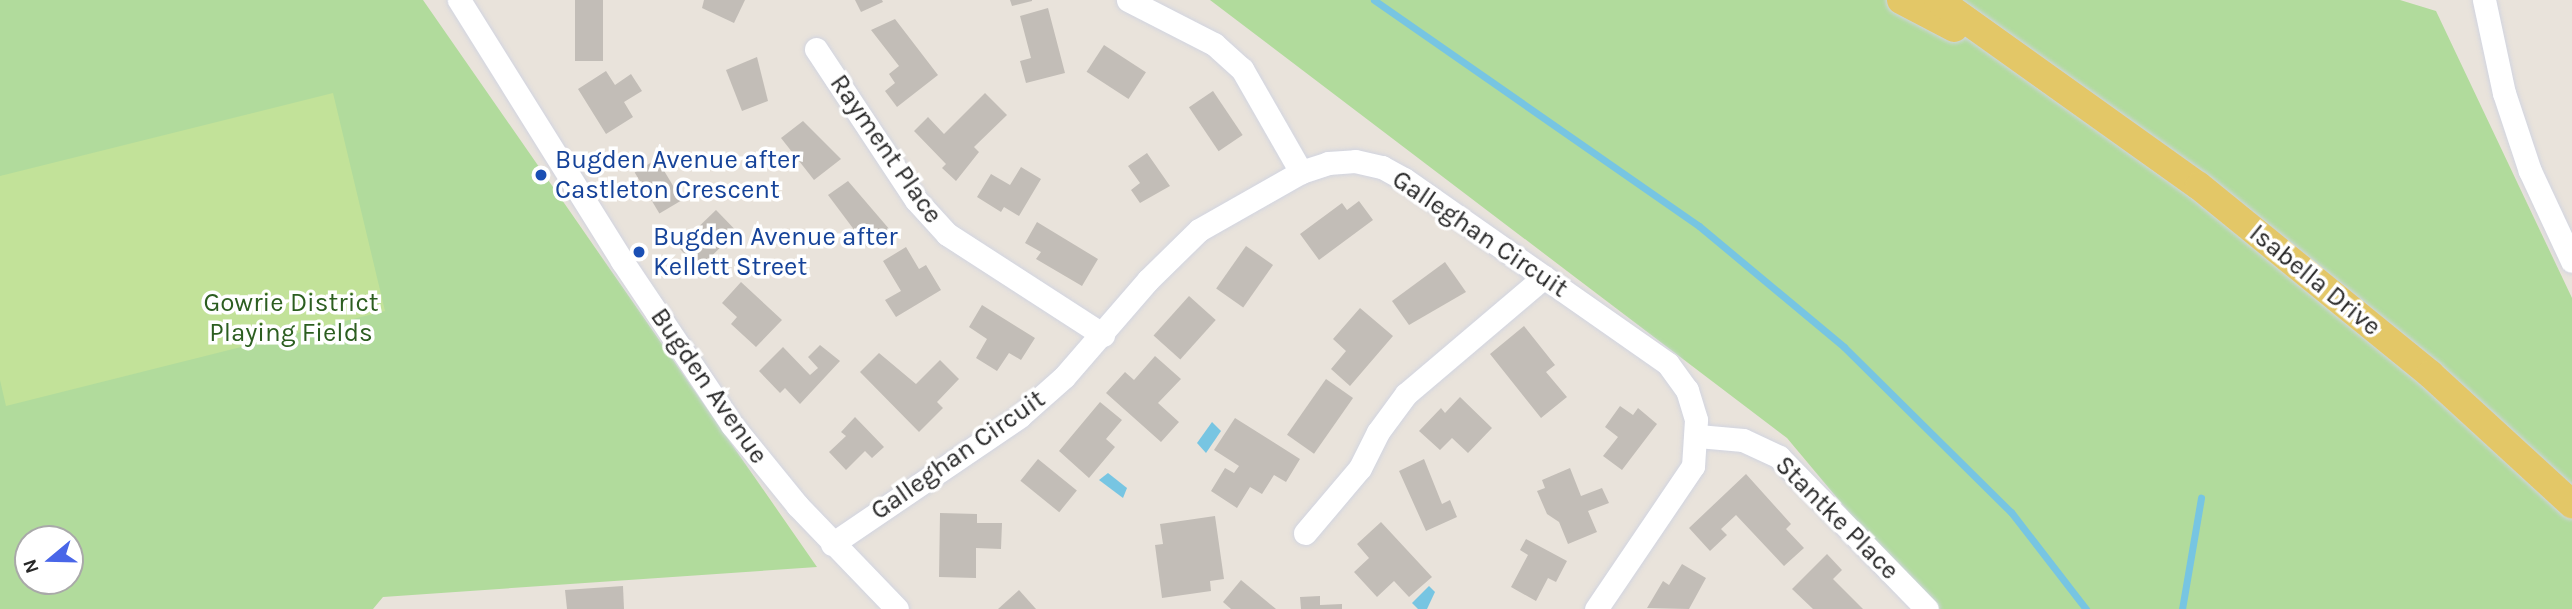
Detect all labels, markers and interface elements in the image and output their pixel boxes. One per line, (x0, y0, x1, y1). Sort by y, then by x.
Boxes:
street label: Rayment Place (823, 69, 949, 229)
place label: Bugden Avenue after Castleton Crescent (555, 144, 800, 206)
street label: Galleghan Circuit (1386, 164, 1574, 304)
marker: Bugden Avenue after Castleton Crescent (533, 167, 549, 183)
street label: Isabella Drive (2243, 218, 2387, 342)
place label: Bugden Avenue after Kellett Street (653, 221, 898, 282)
marker: Bugden Avenue after Kellett Street (631, 244, 647, 260)
park label: Gowrie District Playing Fields (203, 287, 379, 348)
street label: Bugden Avenue (644, 302, 774, 470)
street label: Galleghan Circuit (865, 383, 1051, 527)
street label: Stantke Place (1769, 450, 1905, 586)
north arrow (14, 525, 84, 595)
text: N (18, 556, 44, 576)

